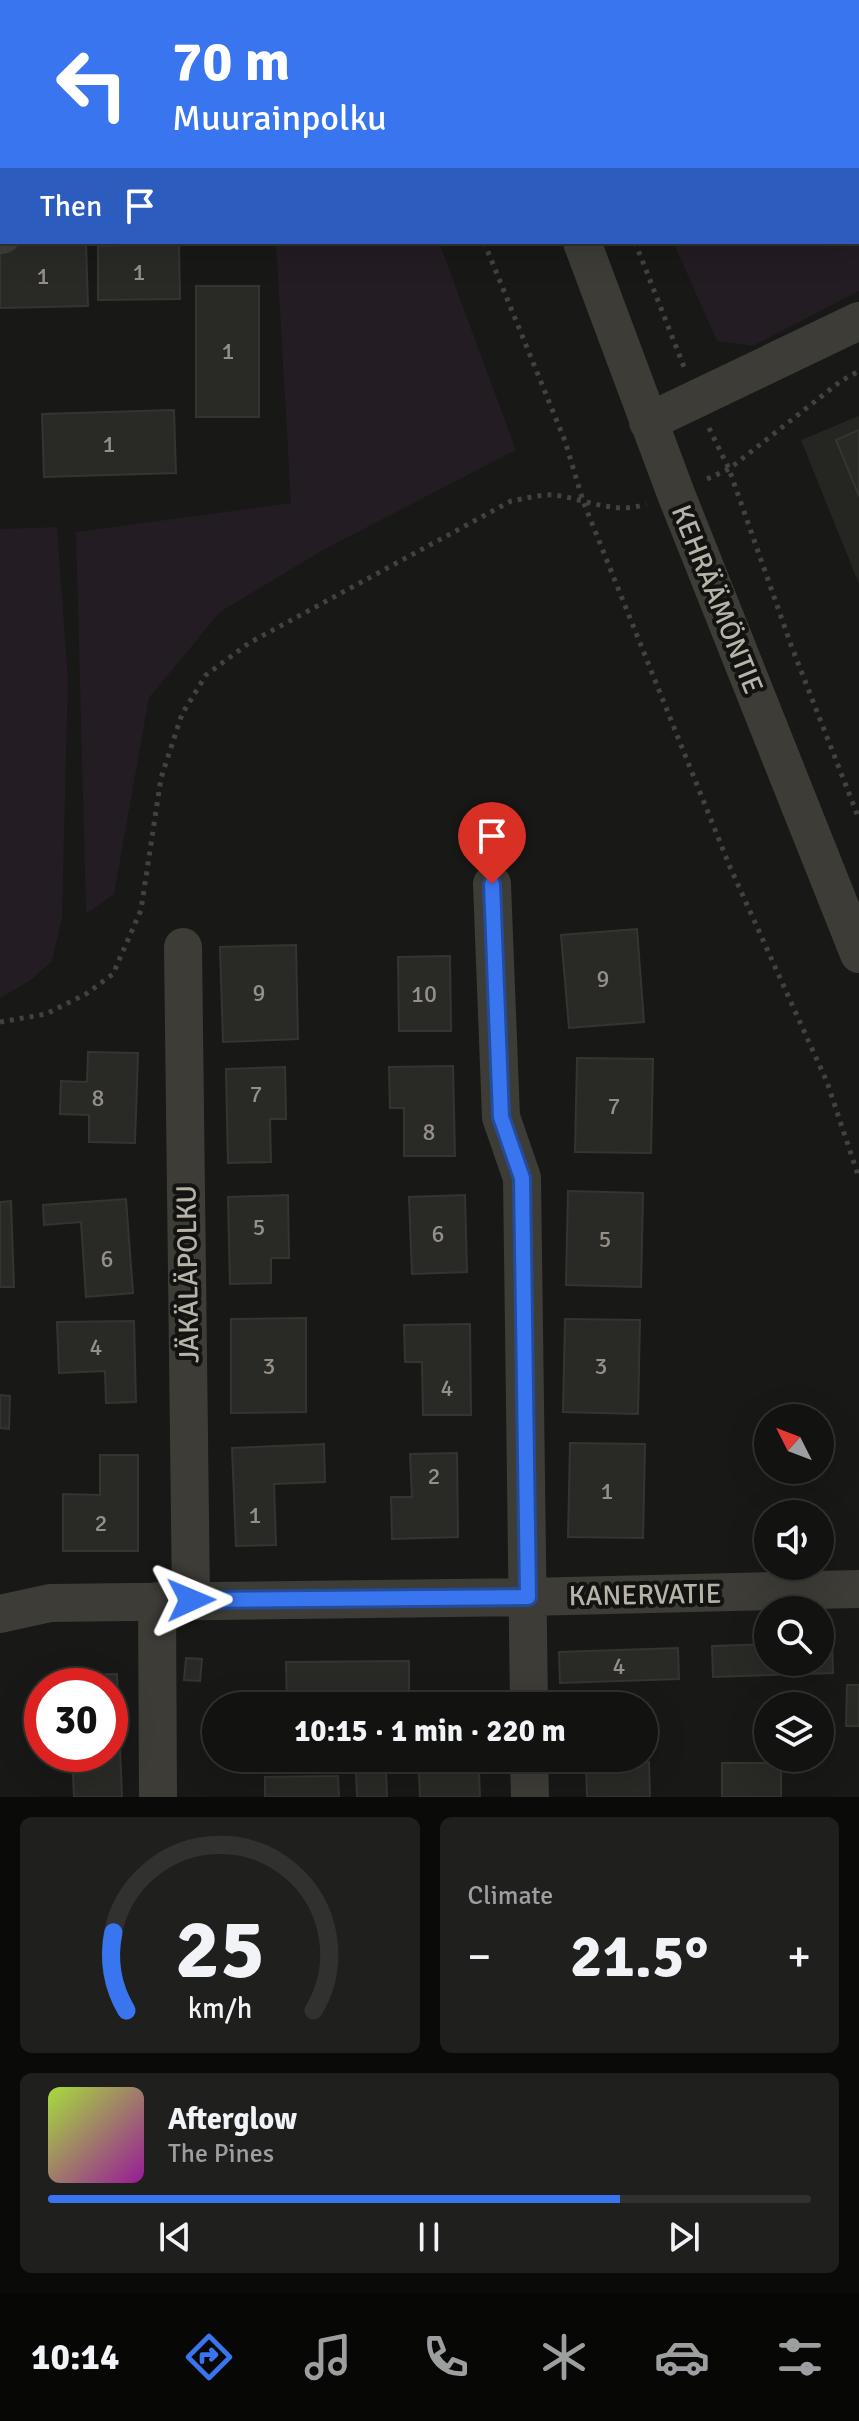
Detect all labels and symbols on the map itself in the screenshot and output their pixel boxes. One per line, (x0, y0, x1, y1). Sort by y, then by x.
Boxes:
house number: 1 (133, 257, 145, 287)
house number: 1 (37, 261, 49, 291)
house number: 1 (222, 336, 234, 366)
house number: 1 (103, 429, 115, 459)
street label: KEHRÄÄMÖNTIE (664, 500, 770, 699)
pin (458, 802, 526, 884)
house number: 9 (597, 964, 609, 994)
house number: 9 (253, 978, 265, 1008)
house number: 10 (411, 979, 437, 1009)
house number: 7 (250, 1079, 262, 1109)
house number: 8 (92, 1083, 104, 1113)
house number: 7 (608, 1091, 620, 1121)
house number: 8 (423, 1117, 435, 1147)
street label: JÄKÄLÄPOLKU (169, 1185, 207, 1363)
house number: 5 (253, 1212, 265, 1242)
house number: 6 (432, 1219, 444, 1249)
house number: 5 (599, 1224, 611, 1254)
house number: 6 (101, 1244, 113, 1274)
house number: 4 (90, 1332, 103, 1362)
house number: 3 (263, 1351, 275, 1381)
house number: 3 (595, 1351, 607, 1381)
house number: 4 (441, 1373, 454, 1403)
north arrow (754, 1404, 834, 1484)
house number: 2 (428, 1461, 440, 1491)
house number: 1 (601, 1476, 613, 1506)
house number: 1 (249, 1500, 261, 1530)
house number: 2 (95, 1508, 107, 1538)
position arrow (149, 1558, 233, 1642)
street label: KANERVATIE (568, 1577, 722, 1613)
house number: 4 (613, 1651, 626, 1681)
speed limit sign: 30 (24, 1668, 128, 1772)

